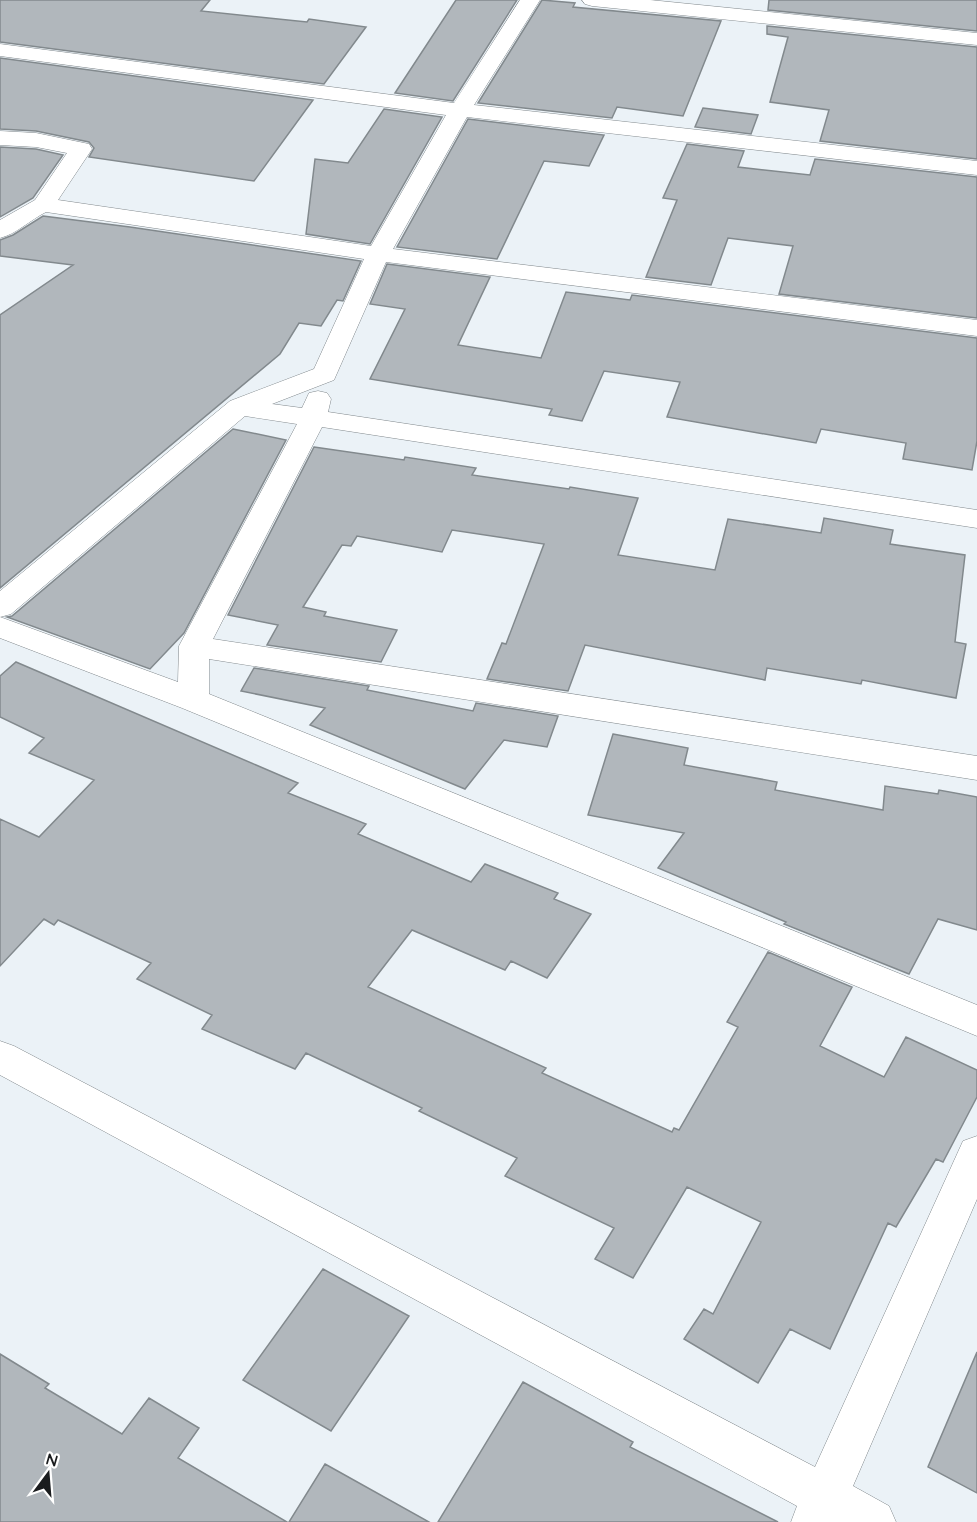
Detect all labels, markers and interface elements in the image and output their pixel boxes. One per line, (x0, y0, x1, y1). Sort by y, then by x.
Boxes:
north arrow (18, 1444, 78, 1504)
text: N (44, 1448, 61, 1471)

